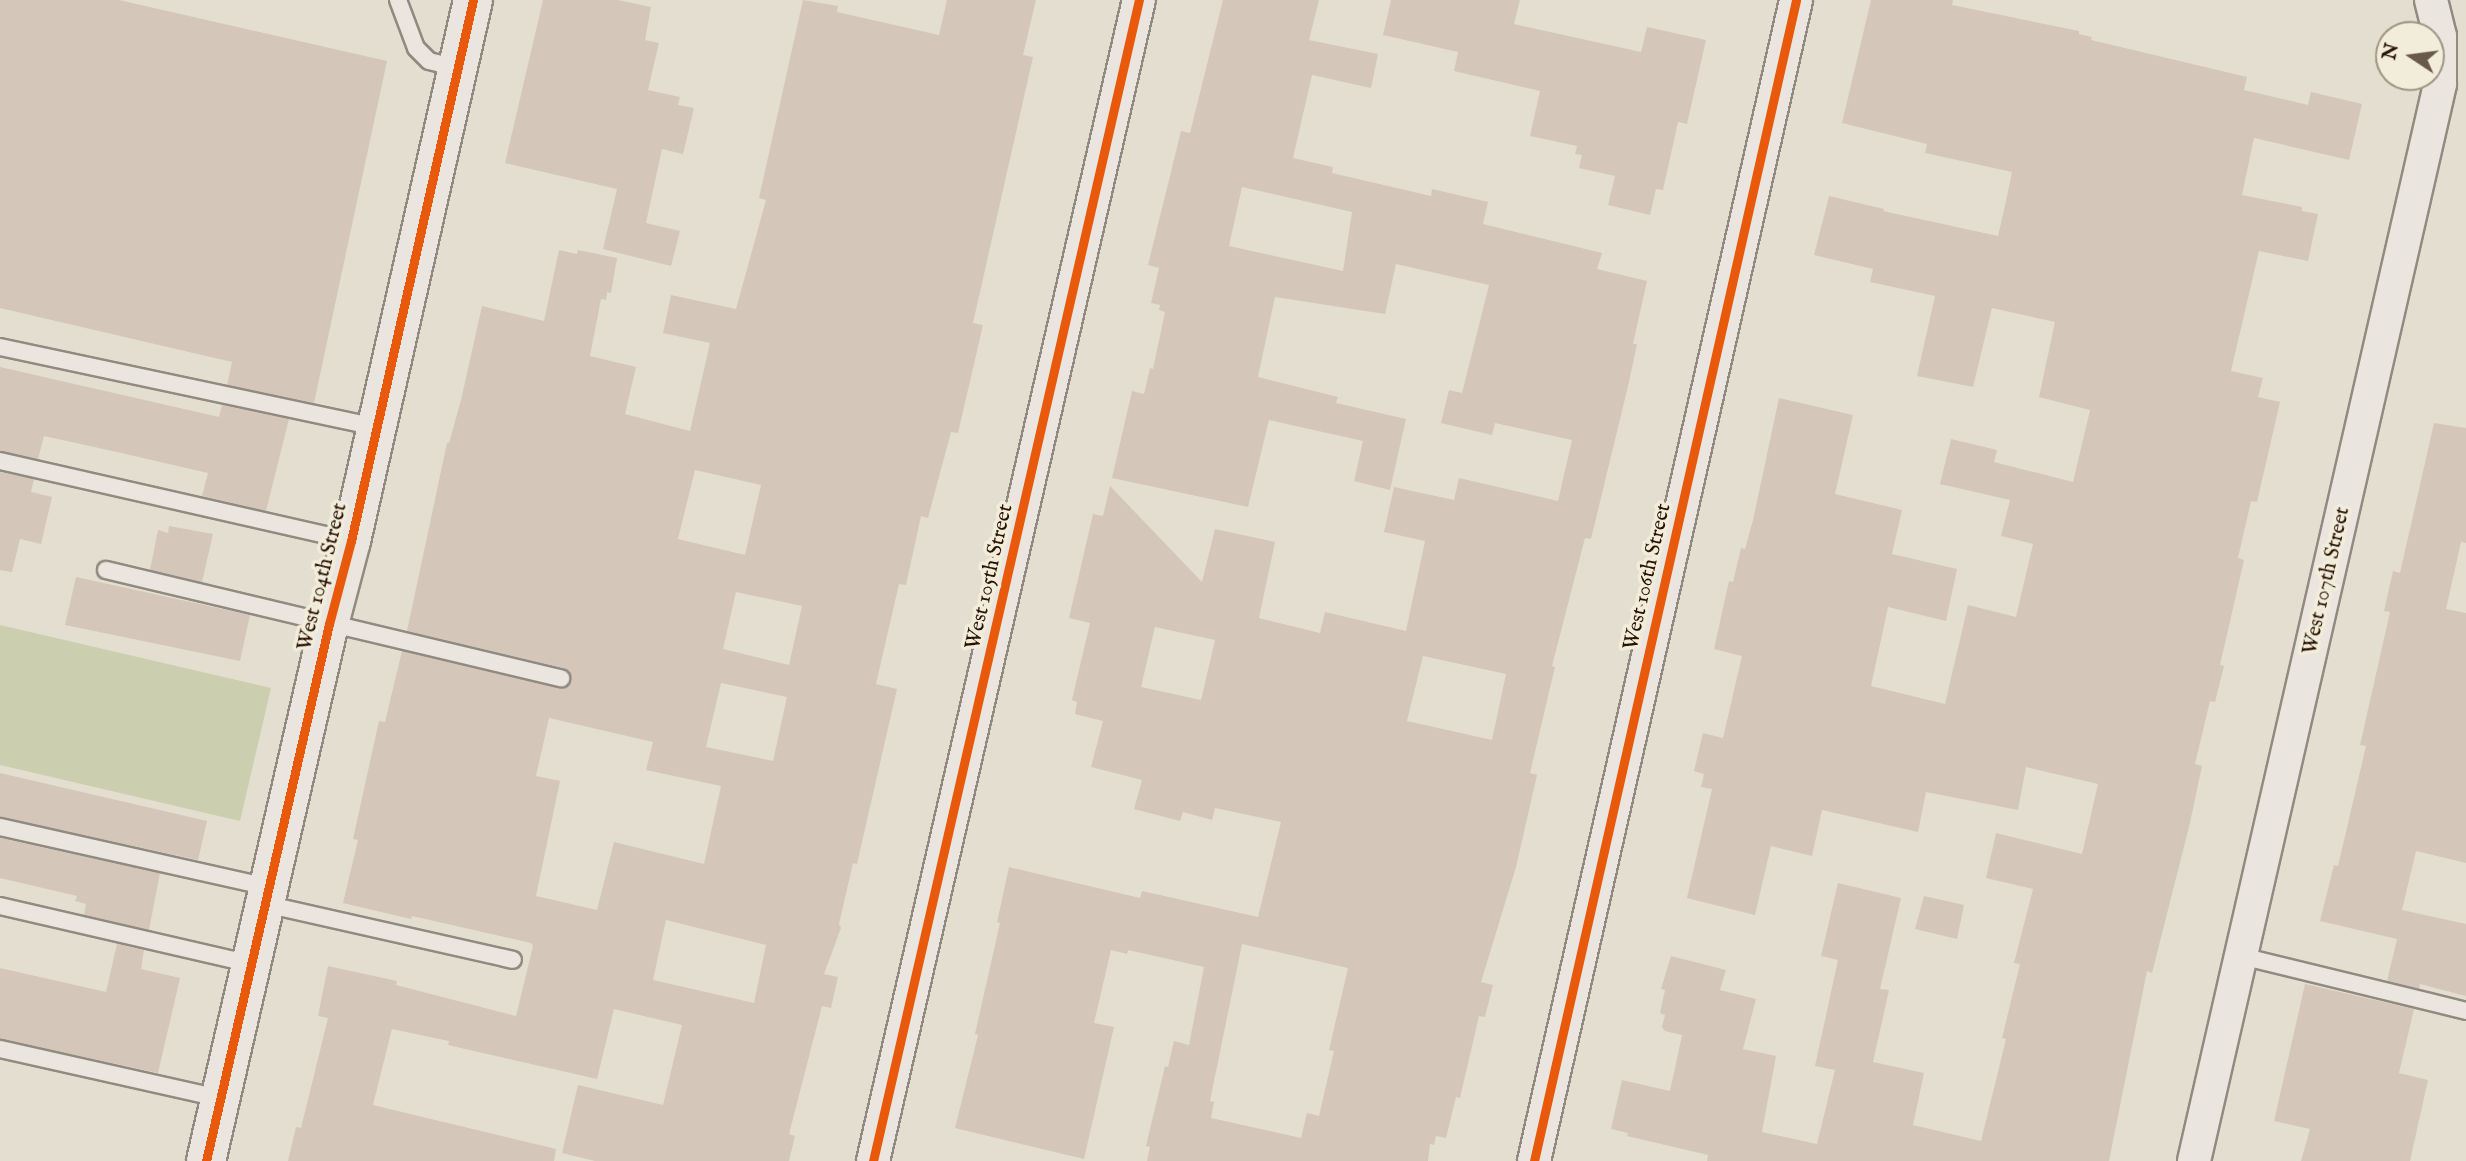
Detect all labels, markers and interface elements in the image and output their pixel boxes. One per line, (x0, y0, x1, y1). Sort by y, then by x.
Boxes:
north arrow (2375, 21, 2445, 91)
text: N (2378, 41, 2405, 62)
street label: West 104th Street (292, 501, 354, 653)
street label: West 106th Street (1619, 501, 1677, 653)
street label: West 105th Street (961, 502, 1019, 652)
street label: West 107th Street (2298, 505, 2356, 657)

